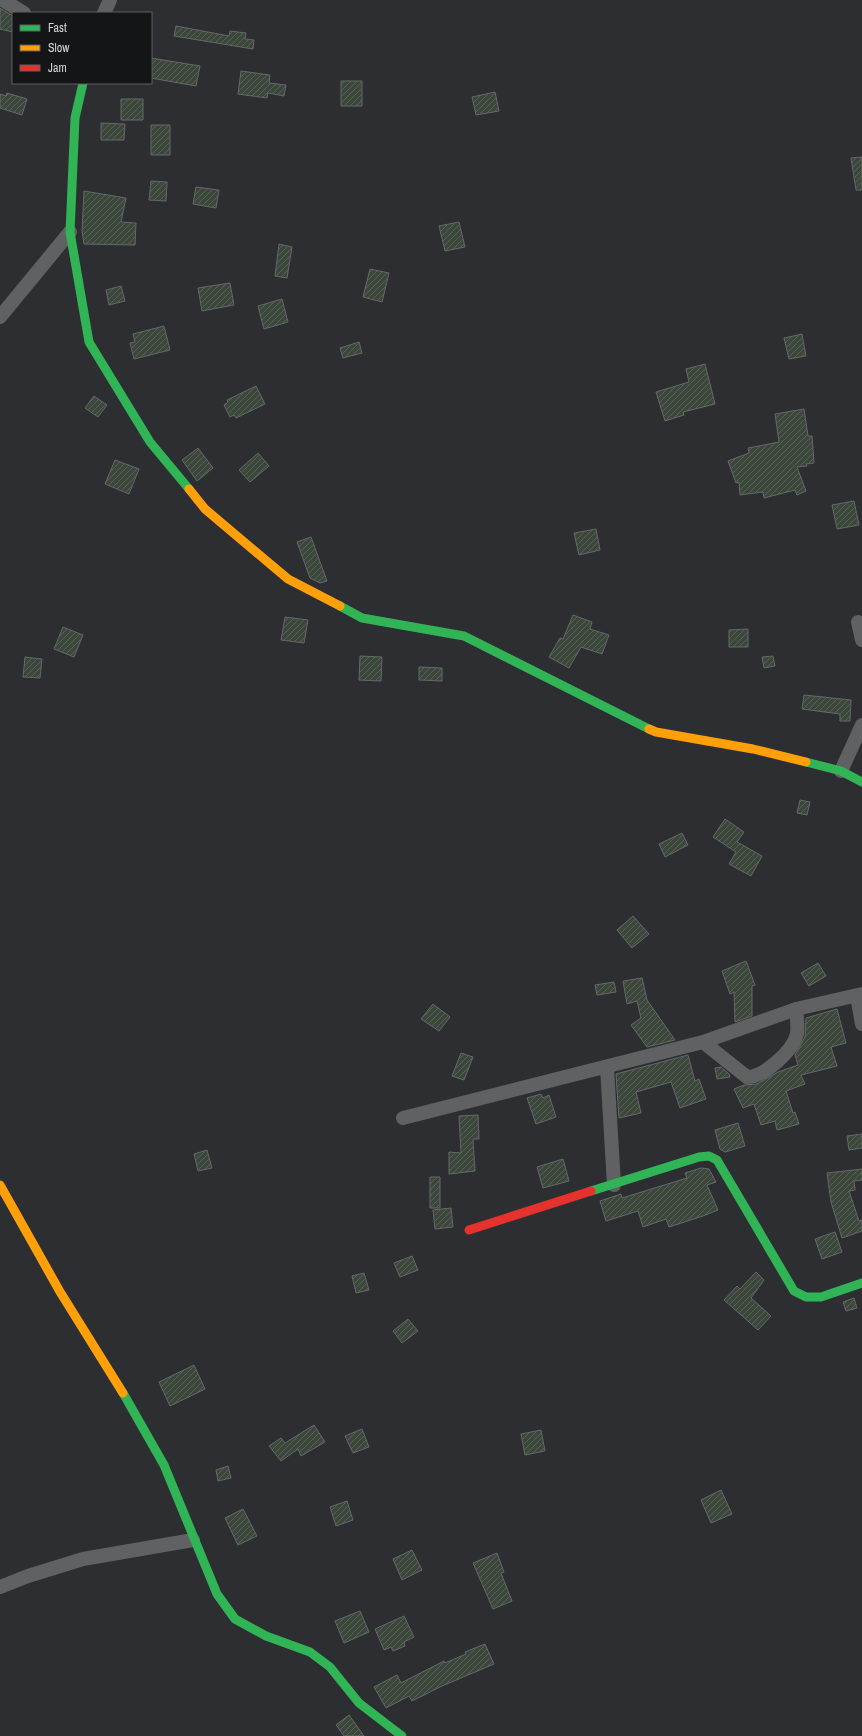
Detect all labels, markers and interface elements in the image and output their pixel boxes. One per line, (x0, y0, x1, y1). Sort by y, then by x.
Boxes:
legend (12, 12, 152, 84)
text: Fast (48, 20, 67, 36)
text: Slow (48, 40, 70, 56)
text: Jam (48, 60, 67, 76)

